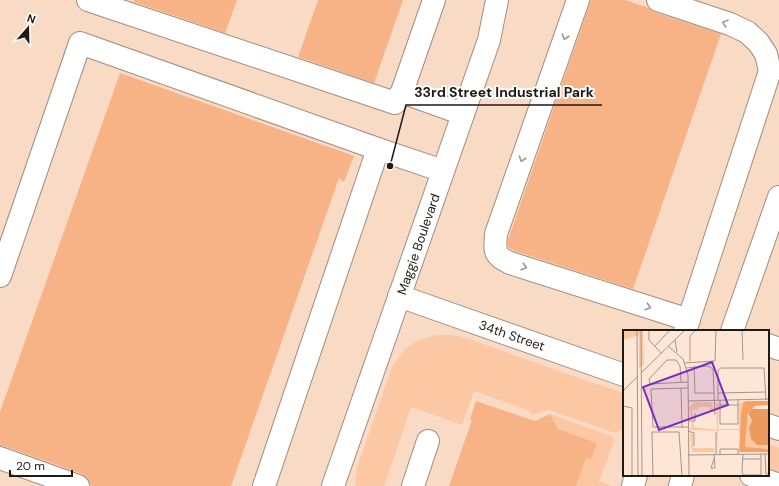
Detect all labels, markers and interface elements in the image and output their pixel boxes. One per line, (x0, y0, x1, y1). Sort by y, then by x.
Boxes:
north arrow (8, 8, 48, 48)
text: N (25, 11, 38, 27)
one-way arrow (722, 19, 729, 27)
one-way arrow (561, 33, 570, 40)
callout: 33rd Street Industrial Park (406, 79, 602, 105)
text: 33rd Street Industrial Park (414, 83, 594, 101)
one-way arrow (518, 156, 527, 163)
street label: Maggie Boulevard (393, 191, 444, 297)
one-way arrow (520, 262, 527, 271)
one-way arrow (644, 302, 651, 311)
street label: 34th Street (477, 316, 547, 355)
inset map (623, 330, 769, 476)
scale bar (10, 452, 72, 478)
text: 20 m (16, 458, 45, 474)

